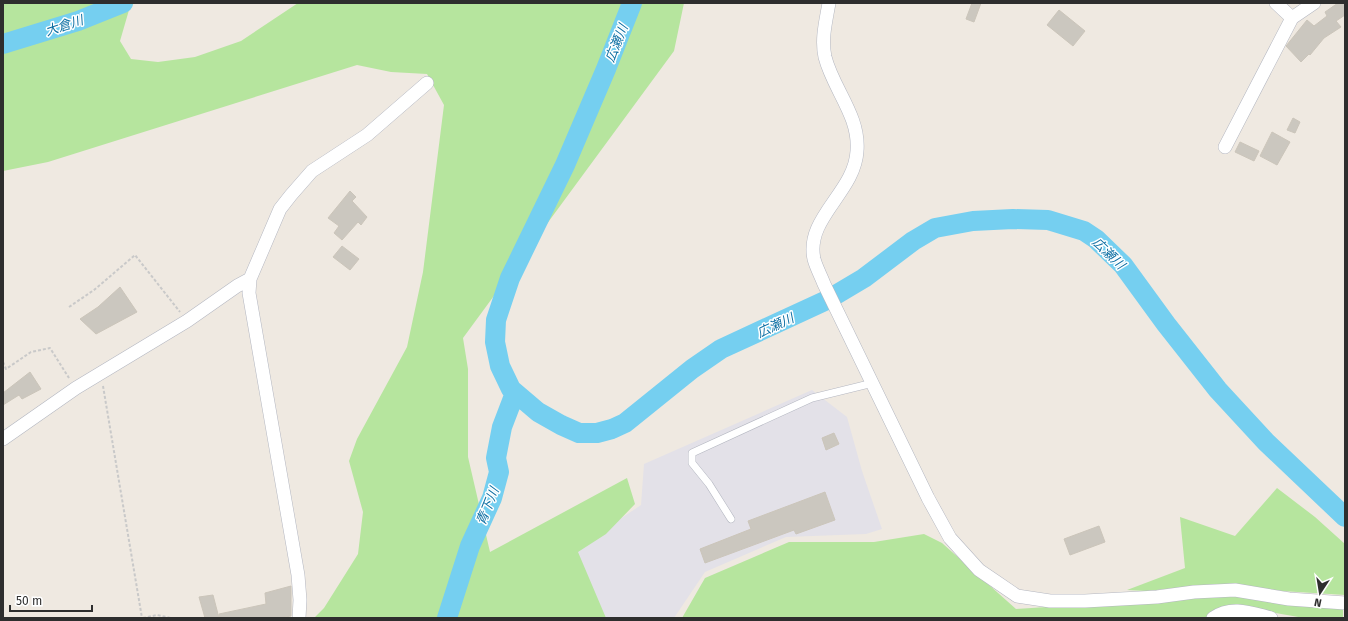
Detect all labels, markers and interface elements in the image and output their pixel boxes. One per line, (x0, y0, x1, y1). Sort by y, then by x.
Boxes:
water label: 大倉川 (43, 12, 87, 39)
water label: 広瀬川 (602, 20, 631, 64)
water label: 広瀬川 (1089, 234, 1129, 274)
water label: 広瀬川 (754, 310, 798, 340)
water label: 青下川 (473, 483, 502, 527)
north arrow (1300, 573, 1340, 613)
scale bar (10, 587, 92, 613)
text: 50 m (16, 594, 42, 608)
text: N (1313, 595, 1323, 609)

